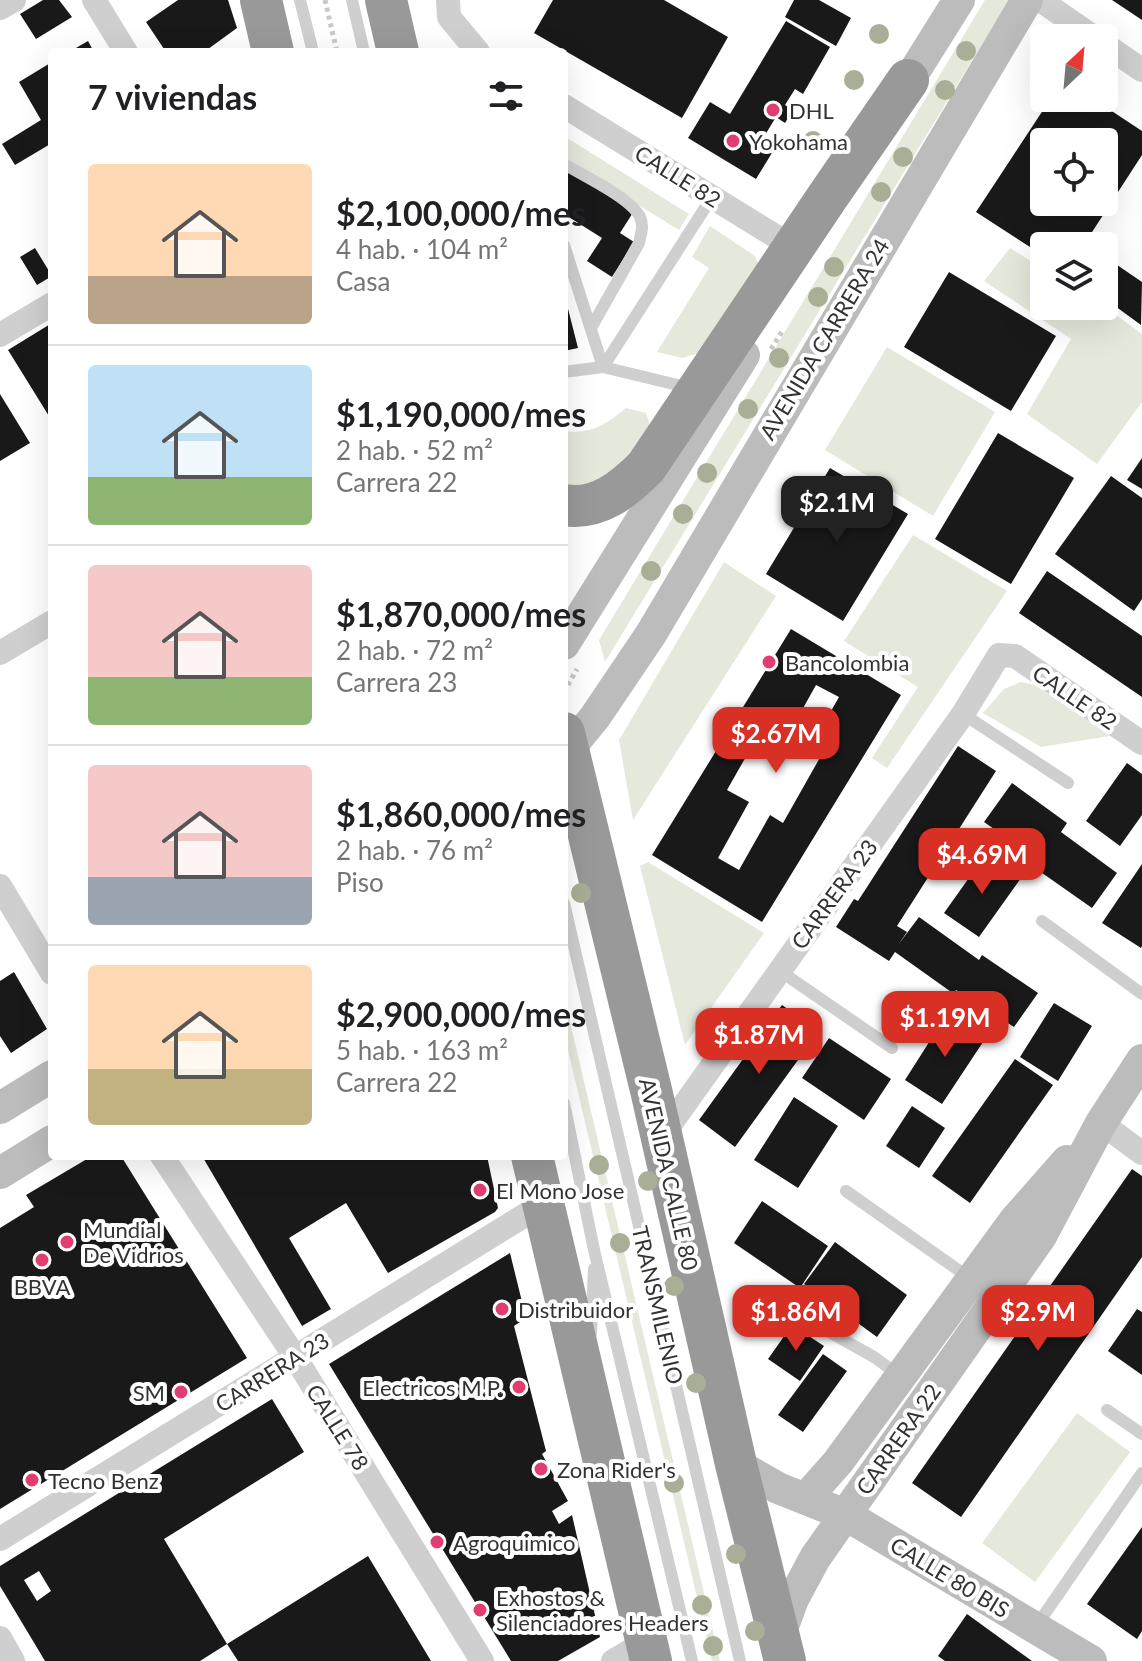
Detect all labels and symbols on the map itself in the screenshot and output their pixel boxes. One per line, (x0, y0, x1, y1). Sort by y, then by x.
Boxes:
north arrow (1030, 24, 1118, 112)
place label: DHL (789, 97, 834, 124)
marker: DHL (764, 101, 782, 119)
place label: Yokohama (749, 128, 848, 155)
marker: Yokohama (724, 132, 742, 150)
street label: CALLE 82 (630, 139, 726, 213)
street label: AVENIDA CARRERA 24 (753, 234, 895, 444)
pin: $2.1M (781, 476, 893, 544)
place label: Bancolombia (785, 649, 909, 676)
marker: Bancolombia (760, 653, 778, 671)
street label: CALLE 82 (1028, 659, 1122, 735)
pin: $2.67M (711, 707, 841, 775)
pin: $4.69M (917, 828, 1047, 896)
street label: CARRERA 23 (785, 834, 883, 954)
pin: $1.19M (880, 991, 1010, 1059)
pin: $1.87M (694, 1008, 824, 1076)
street label: AVENIDA CALLE 80 (634, 1075, 704, 1273)
place label: El Mono Jose (496, 1177, 624, 1204)
marker: El Mono Jose (471, 1181, 489, 1199)
place label: Mundial De Vidrios (83, 1216, 184, 1268)
street label: TRANSMILENIO (627, 1223, 689, 1387)
marker: Mundial De Vidrios (58, 1233, 76, 1251)
marker: BBVA (33, 1251, 51, 1269)
place label: BBVA (14, 1273, 70, 1300)
pin: $1.86M (731, 1285, 861, 1353)
pin: $2.9M (982, 1285, 1094, 1353)
place label: Distribuidor (518, 1296, 633, 1323)
marker: Distribuidor (493, 1300, 511, 1318)
street label: CARRERA 23 (210, 1326, 334, 1418)
place label: Electricos M.P. (362, 1374, 503, 1401)
marker: Electricos M.P. (510, 1378, 528, 1396)
street label: CARRERA 22 (850, 1378, 946, 1500)
place label: SM (133, 1379, 165, 1406)
street label: CALLE 78 (301, 1379, 375, 1475)
marker: SM (172, 1383, 190, 1401)
place label: Zona Rider's (557, 1456, 676, 1483)
marker: Zona Rider's (532, 1460, 550, 1478)
place label: Tecno Benz (48, 1467, 159, 1494)
marker: Tecno Benz (23, 1471, 41, 1489)
place label: Agroquimico (453, 1529, 575, 1556)
street label: CALLE 80 BIS (886, 1531, 1014, 1623)
marker: Agroquimico (428, 1533, 446, 1551)
place label: Exhostos & Silenciadores Headers (496, 1584, 708, 1636)
marker: Exhostos & Silenciadores Headers (471, 1601, 489, 1619)

